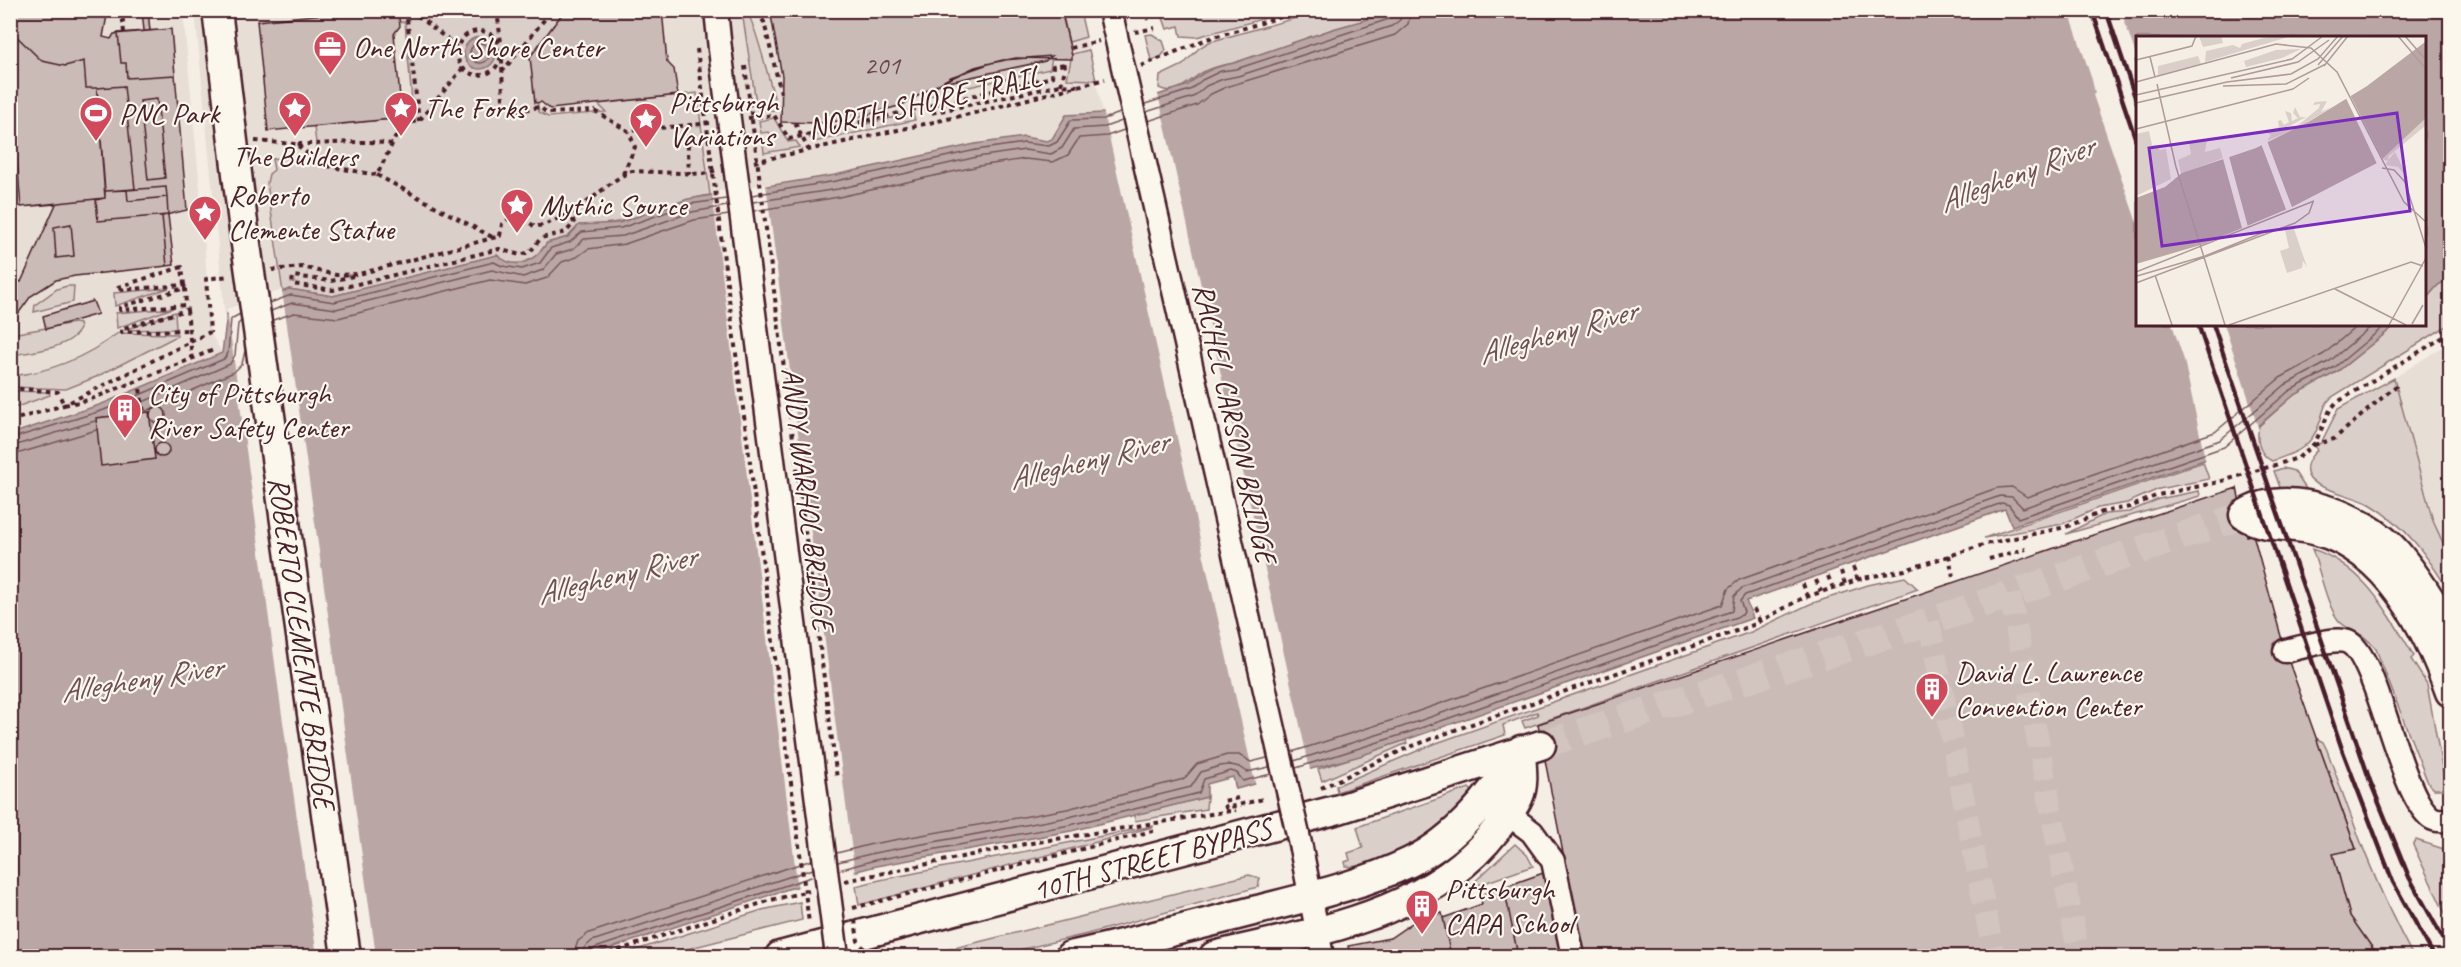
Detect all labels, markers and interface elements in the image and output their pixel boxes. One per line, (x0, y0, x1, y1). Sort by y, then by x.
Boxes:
place label: One North Shore Center (353, 28, 606, 66)
office icon: One North Shore Center (312, 29, 348, 76)
inset map (2136, 36, 2425, 326)
house number: 201 (864, 48, 902, 82)
street label: NORTH SHORE TRAIL (803, 56, 1046, 147)
place label: Pittsburgh Variations (669, 83, 781, 155)
place label: The Forks (424, 89, 528, 127)
place icon: The Builders (277, 90, 313, 137)
place icon: The Forks (383, 90, 419, 137)
place label: PNC Park (119, 94, 221, 132)
sports icon: PNC Park (78, 95, 114, 142)
place icon: Pittsburgh Variations (628, 101, 664, 148)
water label: Allegheny River (1933, 124, 2103, 222)
place label: The Builders (233, 137, 360, 175)
place label: Roberto Clemente Statue (228, 176, 396, 248)
place label: Mythic Source (540, 186, 689, 224)
place icon: Mythic Source (499, 187, 535, 234)
place icon: Roberto Clemente Statue (187, 194, 223, 241)
street label: RACHEL CARSON BRIDGE (1184, 279, 1287, 570)
water label: Allegheny River (1473, 289, 1645, 374)
street label: ANDY WARHOL BRIDGE (773, 365, 843, 636)
place label: City of Pittsburgh River Safety Center (148, 374, 351, 446)
building icon: City of Pittsburgh River Safety Center (107, 392, 143, 439)
water label: Allegheny River (1004, 419, 1176, 500)
street label: ROBERTO CLEMENTE BRIDGE (260, 474, 345, 815)
water label: Allegheny River (532, 534, 704, 615)
water label: Allegheny River (57, 645, 229, 712)
place label: David L. Lawrence Convention Center (1955, 653, 2143, 725)
building icon: David L. Lawrence Convention Center (1914, 671, 1950, 718)
street label: 10TH STREET BYPASS (1029, 808, 1279, 909)
place label: Pittsburgh CAPA School (1445, 870, 1578, 942)
building icon: Pittsburgh CAPA School (1404, 888, 1440, 935)

